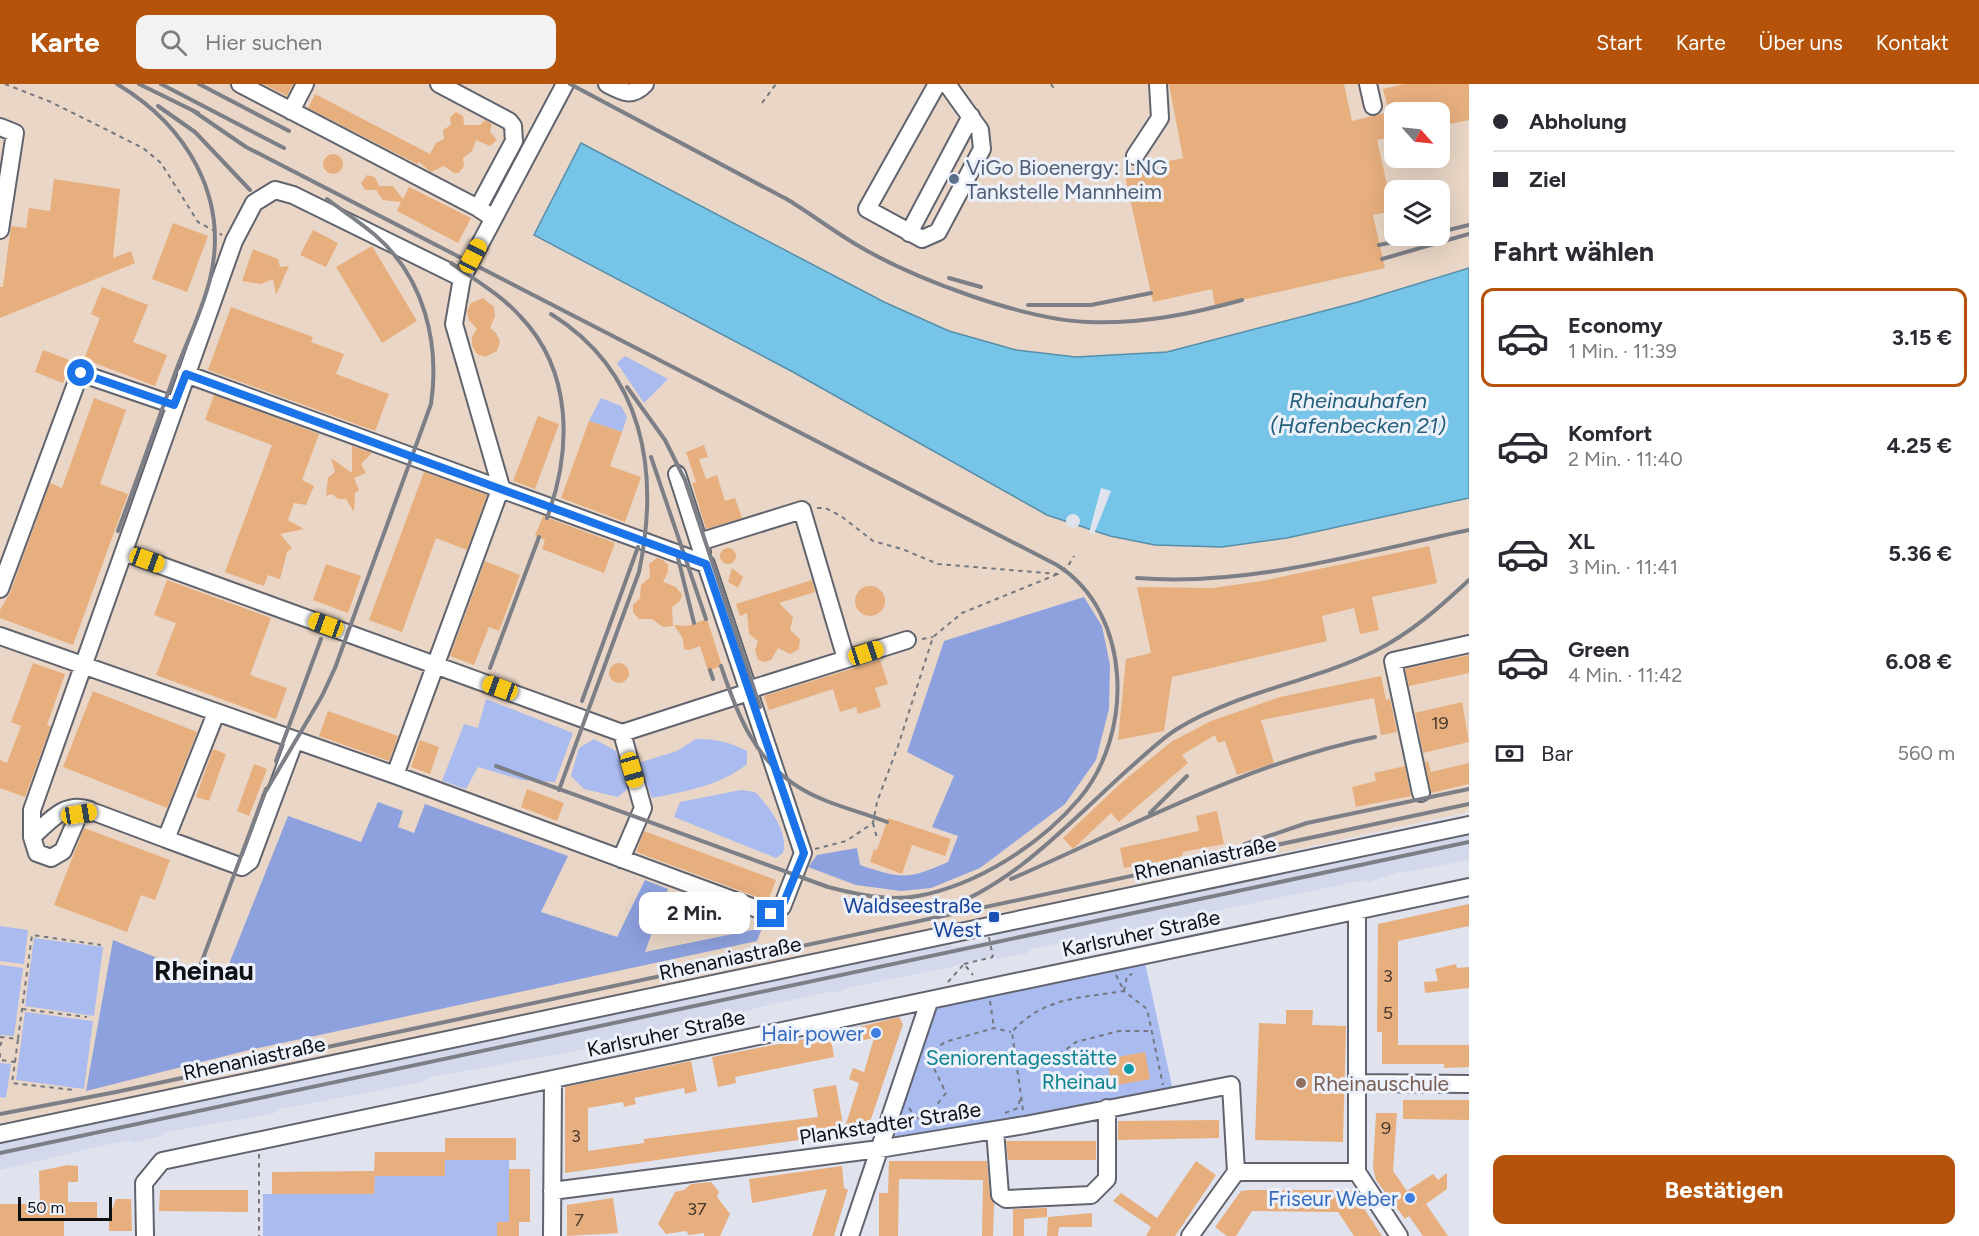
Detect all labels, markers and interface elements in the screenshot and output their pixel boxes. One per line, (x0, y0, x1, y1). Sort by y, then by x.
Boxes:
search box (136, 15, 556, 69)
text: Karte (30, 25, 100, 59)
icon: search (157, 26, 190, 59)
text: Hier suchen (205, 29, 322, 56)
text: Start (1596, 30, 1643, 55)
text: Karte (1676, 30, 1726, 55)
text: Über uns (1759, 30, 1843, 55)
text: Kontakt (1876, 30, 1949, 55)
north arrow (1384, 102, 1450, 168)
map controls (1384, 102, 1450, 246)
text: Abholung (1529, 108, 1627, 135)
place label: ViGo Bioenergy: LNG Tankstelle Mannheim (966, 155, 1167, 204)
text: Ziel (1529, 166, 1566, 193)
marker: ViGo Bioenergy: LNG Tankstelle Mannheim (947, 172, 961, 186)
button: layers (1384, 180, 1450, 246)
text: Fahrt wählen (1493, 235, 1654, 268)
car (457, 236, 489, 276)
icon: car (1496, 311, 1550, 365)
text: Economy (1568, 312, 1663, 339)
text: 3.15 € (1892, 324, 1952, 351)
text: 1 Min. · 11:39 (1568, 339, 1677, 363)
route start (67, 359, 94, 386)
water label: Rheinauhafen (Hafenbecken 21) (1270, 387, 1446, 439)
icon: car (1496, 419, 1550, 473)
text: Komfort (1568, 420, 1652, 447)
text: 4.25 € (1887, 432, 1952, 459)
text: 2 Min. · 11:40 (1568, 447, 1683, 471)
icon: car (1496, 527, 1550, 581)
text: XL (1568, 528, 1595, 555)
text: 5.36 € (1888, 540, 1952, 567)
car (127, 545, 167, 575)
text: 3 Min. · 11:41 (1568, 555, 1678, 579)
car (306, 610, 346, 640)
icon: car (1496, 635, 1550, 689)
text: Green (1568, 636, 1630, 663)
car (846, 639, 886, 667)
text: 6.08 € (1886, 648, 1952, 675)
text: 4 Min. · 11:42 (1568, 663, 1682, 687)
car (480, 673, 520, 703)
house number: 19 (1431, 712, 1449, 734)
icon: cash (1493, 737, 1526, 770)
text: Bar (1541, 740, 1573, 767)
text: 560 m (1897, 741, 1955, 765)
car (618, 750, 646, 790)
car (60, 802, 98, 826)
street label: Rhenaniastraße (1132, 831, 1278, 885)
callout: 2 Min. (639, 893, 750, 935)
place label: Waldseestraße West (843, 893, 982, 942)
route end (757, 900, 784, 927)
text: 2 Min. (667, 901, 722, 925)
street label: Karlsruher Straße (1060, 904, 1222, 962)
marker: Waldseestraße West (987, 910, 1001, 924)
street label: Rhenaniastraße (657, 931, 803, 985)
district label: Rheinau (154, 954, 254, 987)
house number: 3 (1383, 965, 1393, 987)
house number: 5 (1383, 1002, 1393, 1024)
street label: Karlsruher Straße (585, 1004, 747, 1062)
place label: Hair power (761, 1021, 864, 1046)
marker: Hair power (869, 1026, 883, 1040)
street label: Rhenaniastraße (181, 1031, 327, 1085)
place label: Seniorentagesstätte Rheinau (926, 1045, 1117, 1094)
marker: Seniorentagesstätte Rheinau (1122, 1062, 1136, 1076)
place label: Rheinauschule (1313, 1071, 1449, 1096)
marker: Rheinauschule (1294, 1076, 1308, 1090)
street label: Plankstadter Straße (797, 1096, 983, 1150)
house number: 9 (1381, 1117, 1391, 1139)
house number: 3 (571, 1125, 581, 1147)
button: Bestätigen (1493, 1155, 1955, 1224)
place label: Friseur Weber (1268, 1186, 1398, 1211)
marker: Friseur Weber (1403, 1191, 1417, 1205)
scale bar (18, 1194, 112, 1222)
text: 50 m (27, 1198, 64, 1217)
house number: 37 (687, 1198, 707, 1220)
house number: 7 (574, 1209, 584, 1231)

